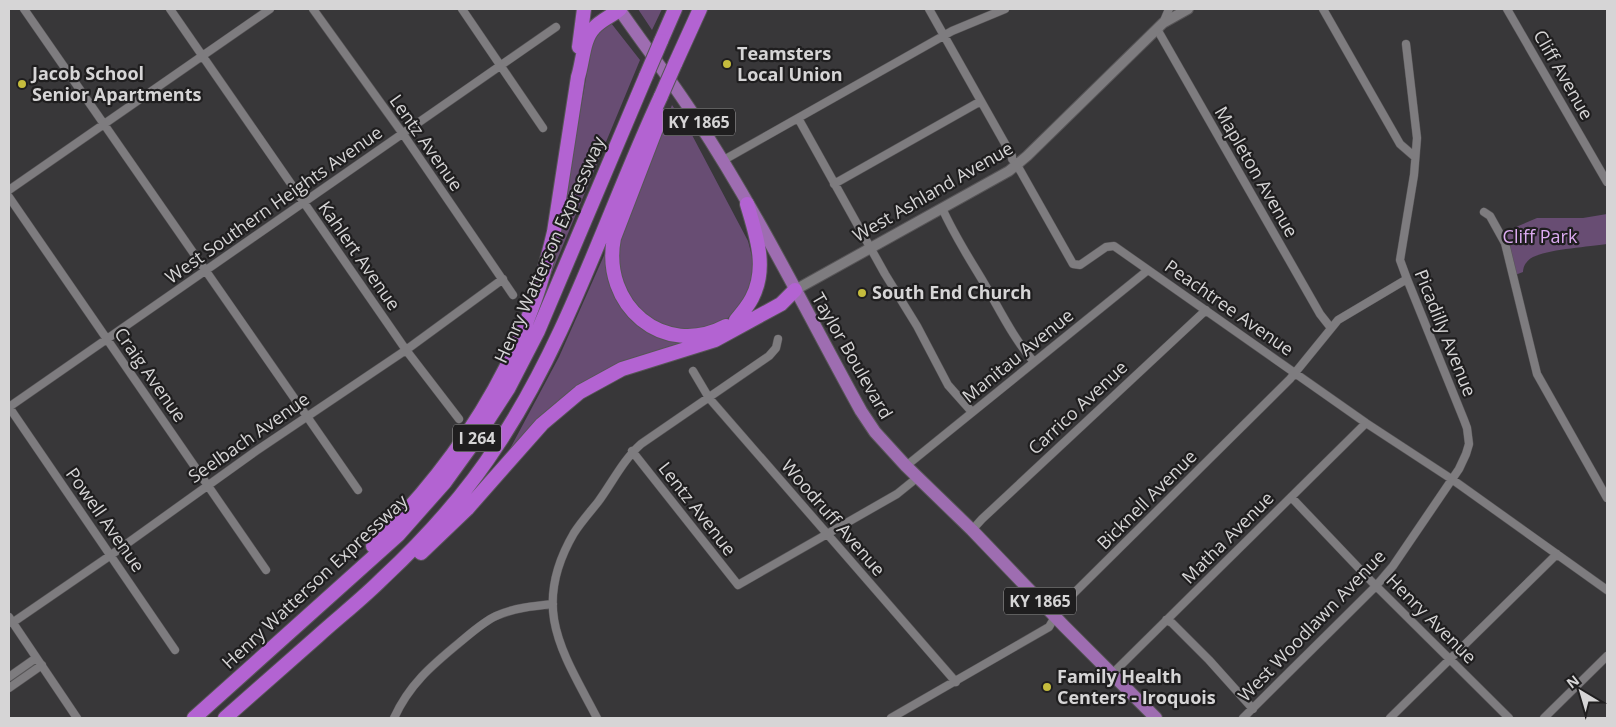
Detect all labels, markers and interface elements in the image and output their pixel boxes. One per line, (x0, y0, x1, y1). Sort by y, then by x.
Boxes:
street label: Cliff Avenue (1529, 25, 1599, 124)
place label: Teamsters Local Union (737, 41, 843, 86)
marker: Teamsters Local Union (721, 58, 733, 70)
place label: Jacob School Senior Apartments (30, 61, 201, 106)
marker: Jacob School Senior Apartments (16, 78, 28, 90)
street label: Lentz Avenue (385, 89, 469, 195)
street label: Mapleton Avenue (1210, 102, 1304, 241)
road number: KY 1865 (663, 108, 735, 136)
street label: West Southern Heights Avenue (160, 120, 387, 289)
street label: Henry Watterson Expressway (488, 132, 610, 367)
street label: West Ashland Avenue (848, 135, 1017, 247)
street label: Kahlert Avenue (313, 196, 406, 315)
park label: Cliff Park (1503, 224, 1578, 248)
street label: Peachtree Avenue (1160, 254, 1299, 361)
street label: Picadilly Avenue (1410, 266, 1482, 400)
place label: South End Church (872, 280, 1032, 304)
marker: South End Church (856, 287, 868, 299)
street label: Taylor Boulevard (807, 288, 899, 423)
street label: Manitau Avenue (957, 303, 1078, 408)
street label: Craig Avenue (109, 322, 192, 427)
street label: Carrico Avenue (1023, 355, 1132, 459)
street label: Seelbach Avenue (183, 386, 314, 488)
road number: I 264 (453, 424, 501, 452)
street label: Bicknell Avenue (1091, 444, 1201, 554)
street label: Woodruff Avenue (776, 454, 891, 581)
street label: Lentz Avenue (654, 457, 742, 560)
street label: Powell Avenue (61, 463, 151, 576)
street label: Matha Avenue (1176, 486, 1279, 589)
street label: Henry Watterson Expressway (216, 488, 413, 674)
street label: West Woodlawn Avenue (1232, 544, 1390, 706)
street label: Henry Avenue (1381, 568, 1482, 669)
road number: KY 1865 (1004, 588, 1076, 614)
place label: Family Health Centers - Iroquois (1057, 664, 1216, 709)
north arrow (1556, 667, 1606, 717)
text: N (1562, 670, 1583, 692)
marker: Family Health Centers - Iroquois (1041, 681, 1053, 693)

